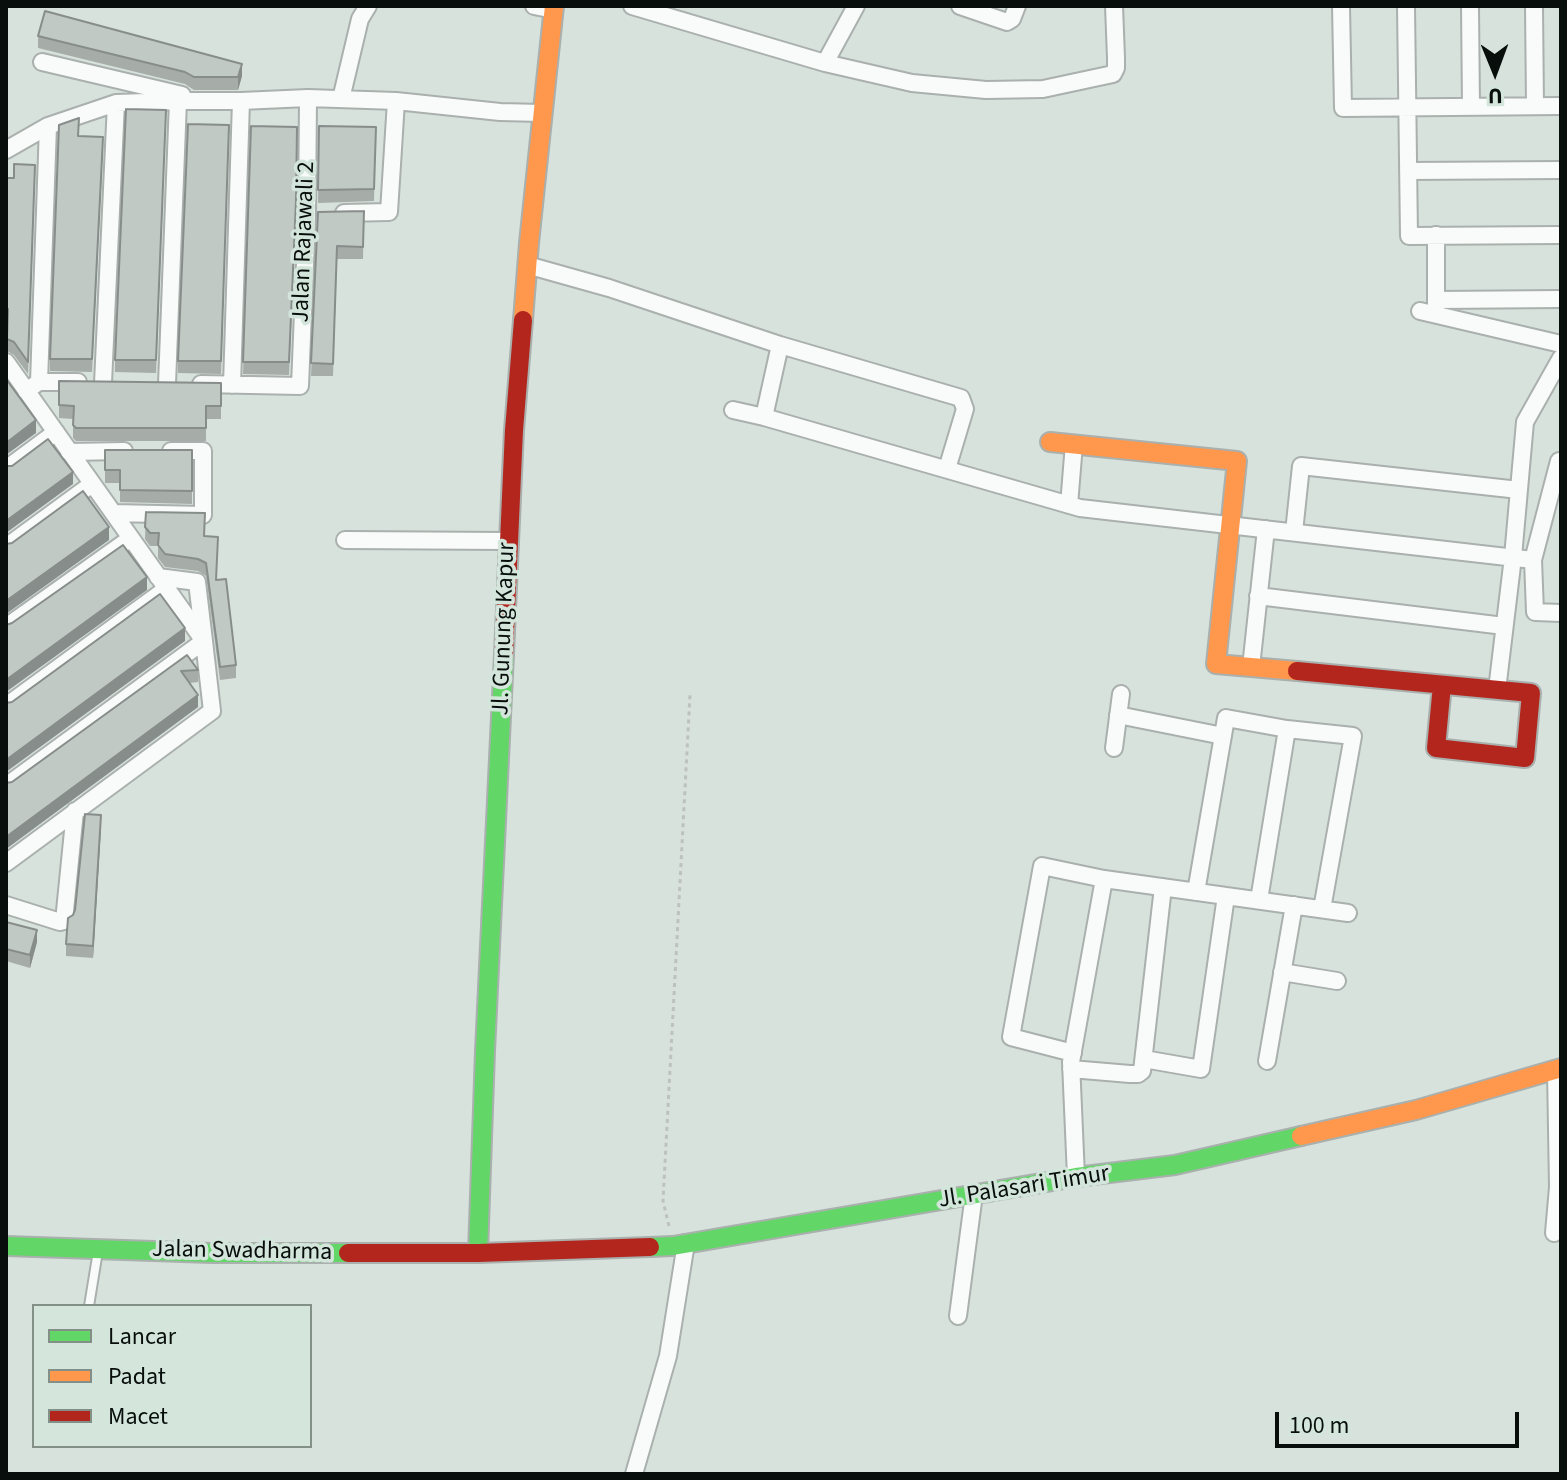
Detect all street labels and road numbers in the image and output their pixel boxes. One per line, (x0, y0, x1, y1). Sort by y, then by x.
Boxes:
street label: Jalan Rajawali 2 (288, 161, 322, 323)
street label: Jl. Gunung Kapur (488, 542, 522, 716)
street label: Jl. Palasari Timur (937, 1160, 1111, 1216)
street label: Jalan Swadharma (152, 1236, 332, 1268)

